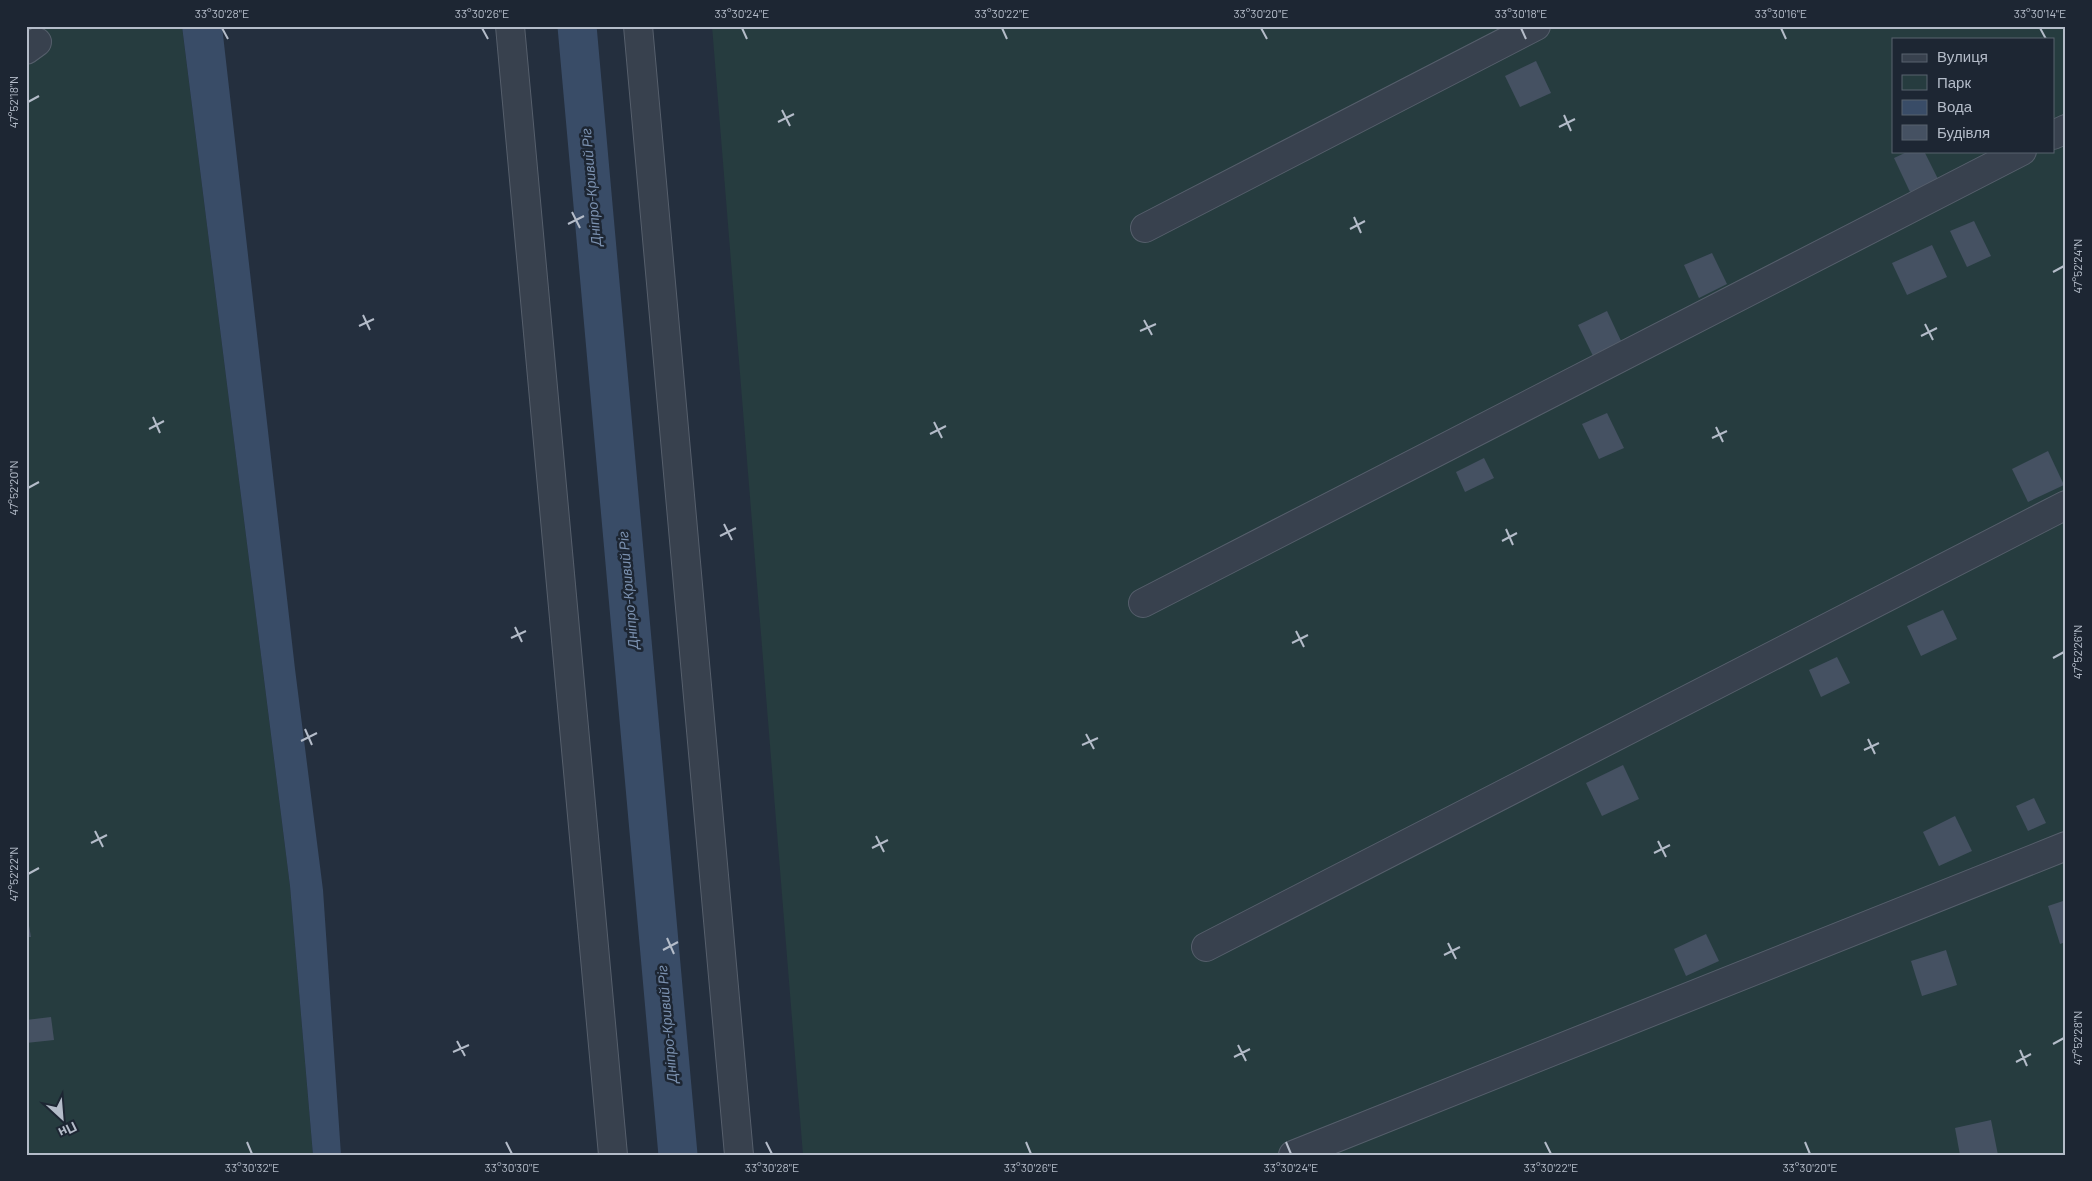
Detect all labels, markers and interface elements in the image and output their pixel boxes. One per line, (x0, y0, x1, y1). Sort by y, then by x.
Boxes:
text: 33°30'28"E (195, 6, 249, 20)
text: 33°30'26"E (455, 6, 509, 20)
text: 33°30'24"E (715, 6, 769, 20)
text: 33°30'22"E (975, 6, 1029, 20)
text: 33°30'20"E (1233, 6, 1289, 20)
text: 33°30'18"E (1495, 6, 1547, 20)
text: 33°30'16"E (1755, 6, 1807, 20)
text: 33°30'14"E (2014, 6, 2066, 20)
legend (1892, 38, 2054, 152)
text: Вулиця (1937, 47, 1988, 65)
text: Парк (1937, 73, 1971, 91)
text: 47°52'18"N (6, 76, 20, 128)
text: Вода (1937, 97, 1973, 115)
text: Будівля (1937, 123, 1990, 141)
water label: Дніпро-Кривий Ріг (577, 127, 604, 249)
text: 47°52'24"N (2070, 239, 2084, 293)
text: 47°52'20"N (6, 460, 20, 516)
water label: Дніпро-Кривий Ріг (614, 530, 641, 652)
text: 47°52'26"N (2070, 625, 2084, 679)
text: 47°52'22"N (6, 847, 20, 901)
water label: Дніпро-Кривий Ріг (653, 964, 680, 1086)
text: 47°52'28"N (2070, 1011, 2084, 1065)
north arrow (38, 1094, 88, 1144)
text: Пн (56, 1118, 80, 1142)
text: 33°30'32"E (225, 1160, 279, 1174)
text: 33°30'30"E (485, 1160, 539, 1174)
text: 33°30'28"E (745, 1160, 799, 1174)
text: 33°30'26"E (1004, 1160, 1058, 1174)
text: 33°30'24"E (1264, 1160, 1318, 1174)
text: 33°30'22"E (1524, 1160, 1578, 1174)
text: 33°30'20"E (1782, 1160, 1838, 1174)

